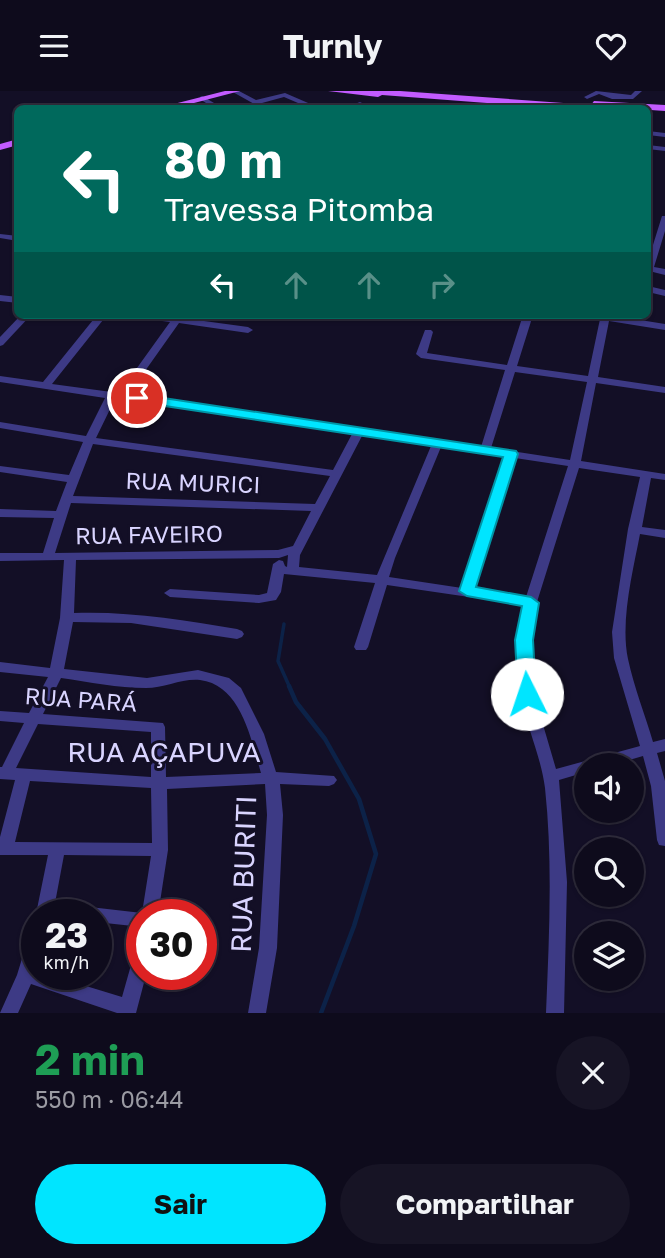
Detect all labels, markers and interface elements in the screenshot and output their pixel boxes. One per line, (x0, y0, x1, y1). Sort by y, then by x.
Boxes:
icon: menu (35, 27, 73, 65)
text: Turnly (283, 27, 382, 65)
icon: heart (592, 27, 630, 65)
text: 80 m (164, 130, 282, 189)
icon: left (49, 133, 140, 224)
text: Travessa Pitomba (164, 190, 434, 228)
icon: left (204, 266, 242, 304)
icon: ahead (277, 266, 315, 304)
icon: ahead (350, 266, 388, 304)
icon: right (423, 266, 461, 304)
pin (107, 368, 167, 428)
icon: arrive (118, 379, 156, 417)
street label: RUA MURICI (125, 466, 261, 498)
street label: RUA FAVEIRO (75, 519, 223, 549)
position arrow (490, 657, 564, 731)
street label: RUA PARÁ (24, 681, 138, 717)
street label: RUA AÇAPUVA (67, 735, 261, 768)
map controls (574, 753, 644, 991)
button: sound (574, 753, 644, 823)
street label: RUA BURITI (224, 795, 262, 953)
button: search (574, 837, 644, 907)
speed limit sign: 30 (126, 899, 217, 990)
text: 23 (45, 914, 88, 956)
button: layers (574, 921, 644, 991)
text: km/h (44, 951, 89, 973)
text: 2 min (35, 1034, 145, 1084)
button: close (556, 1036, 630, 1110)
text: 550 m · 06:44 (35, 1085, 184, 1113)
button: Sair (35, 1164, 326, 1244)
button: Compartilhar (340, 1164, 630, 1244)

